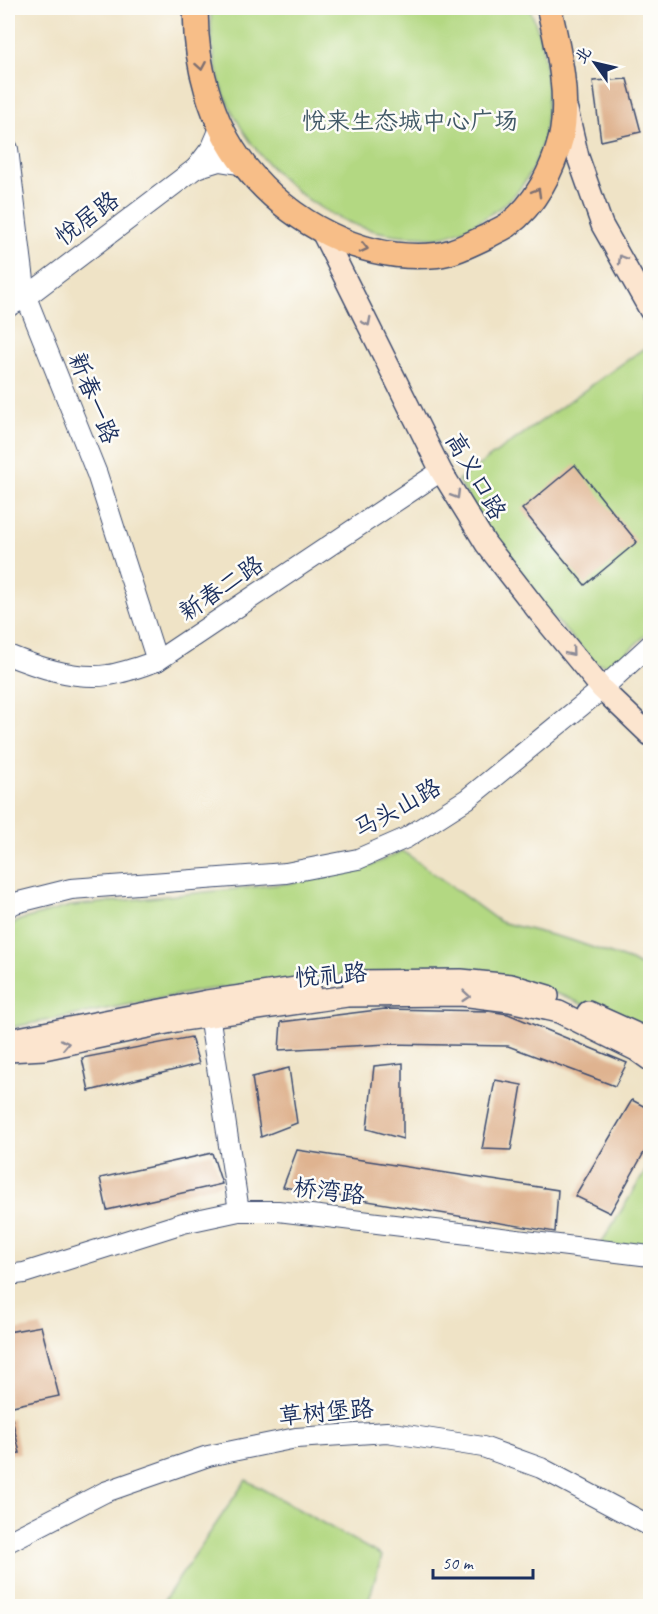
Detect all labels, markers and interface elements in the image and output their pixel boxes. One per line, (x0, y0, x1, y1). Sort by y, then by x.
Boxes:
north arrow (565, 33, 625, 93)
text: 北 (571, 43, 596, 67)
one-way arrow (194, 60, 207, 70)
park label: 悦来生态城中心广场 (302, 106, 518, 136)
street label: 悦居路 (49, 184, 125, 252)
one-way arrow (530, 188, 541, 198)
one-way arrow (359, 241, 369, 254)
one-way arrow (617, 255, 629, 265)
one-way arrow (359, 315, 371, 326)
street label: 新春一路 (62, 348, 126, 448)
street label: 高义口路 (439, 427, 513, 525)
one-way arrow (448, 489, 460, 499)
street label: 新春二路 (173, 549, 269, 627)
one-way arrow (564, 645, 575, 656)
street label: 马头山路 (348, 772, 446, 844)
street label: 悦礼路 (294, 957, 368, 993)
one-way arrow (462, 989, 471, 1002)
one-way arrow (60, 1039, 70, 1052)
street label: 桥湾路 (291, 1172, 367, 1210)
street label: 草树堡路 (277, 1393, 375, 1431)
scale bar (433, 1542, 534, 1580)
text: 50 m (442, 1552, 475, 1574)

